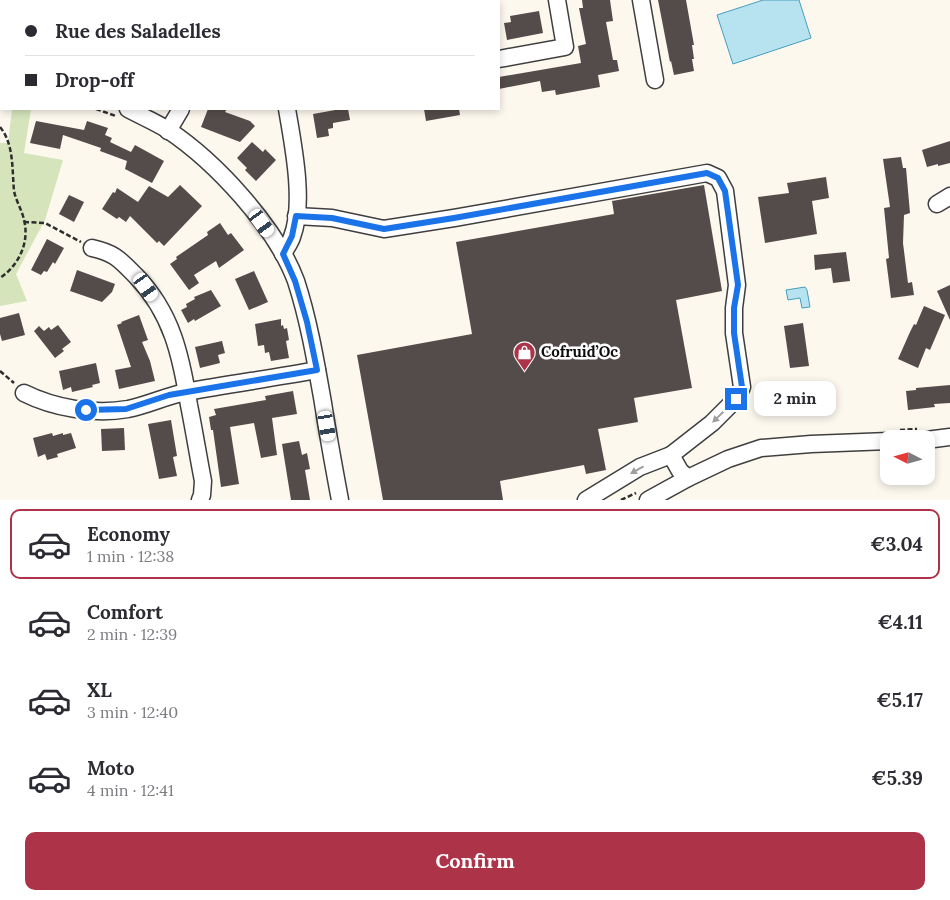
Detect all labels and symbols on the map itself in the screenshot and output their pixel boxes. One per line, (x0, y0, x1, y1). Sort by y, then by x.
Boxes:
car (247, 206, 276, 240)
car (131, 270, 160, 304)
shop icon: Cofruid’Oc (513, 340, 537, 371)
place label: Cofruid’Oc (541, 342, 618, 361)
callout: 2 min (754, 382, 836, 416)
route end (725, 388, 747, 410)
route start (75, 399, 97, 421)
car (317, 410, 336, 442)
one-way arrow (712, 411, 724, 423)
north arrow (880, 430, 935, 485)
one-way arrow (629, 466, 644, 474)

